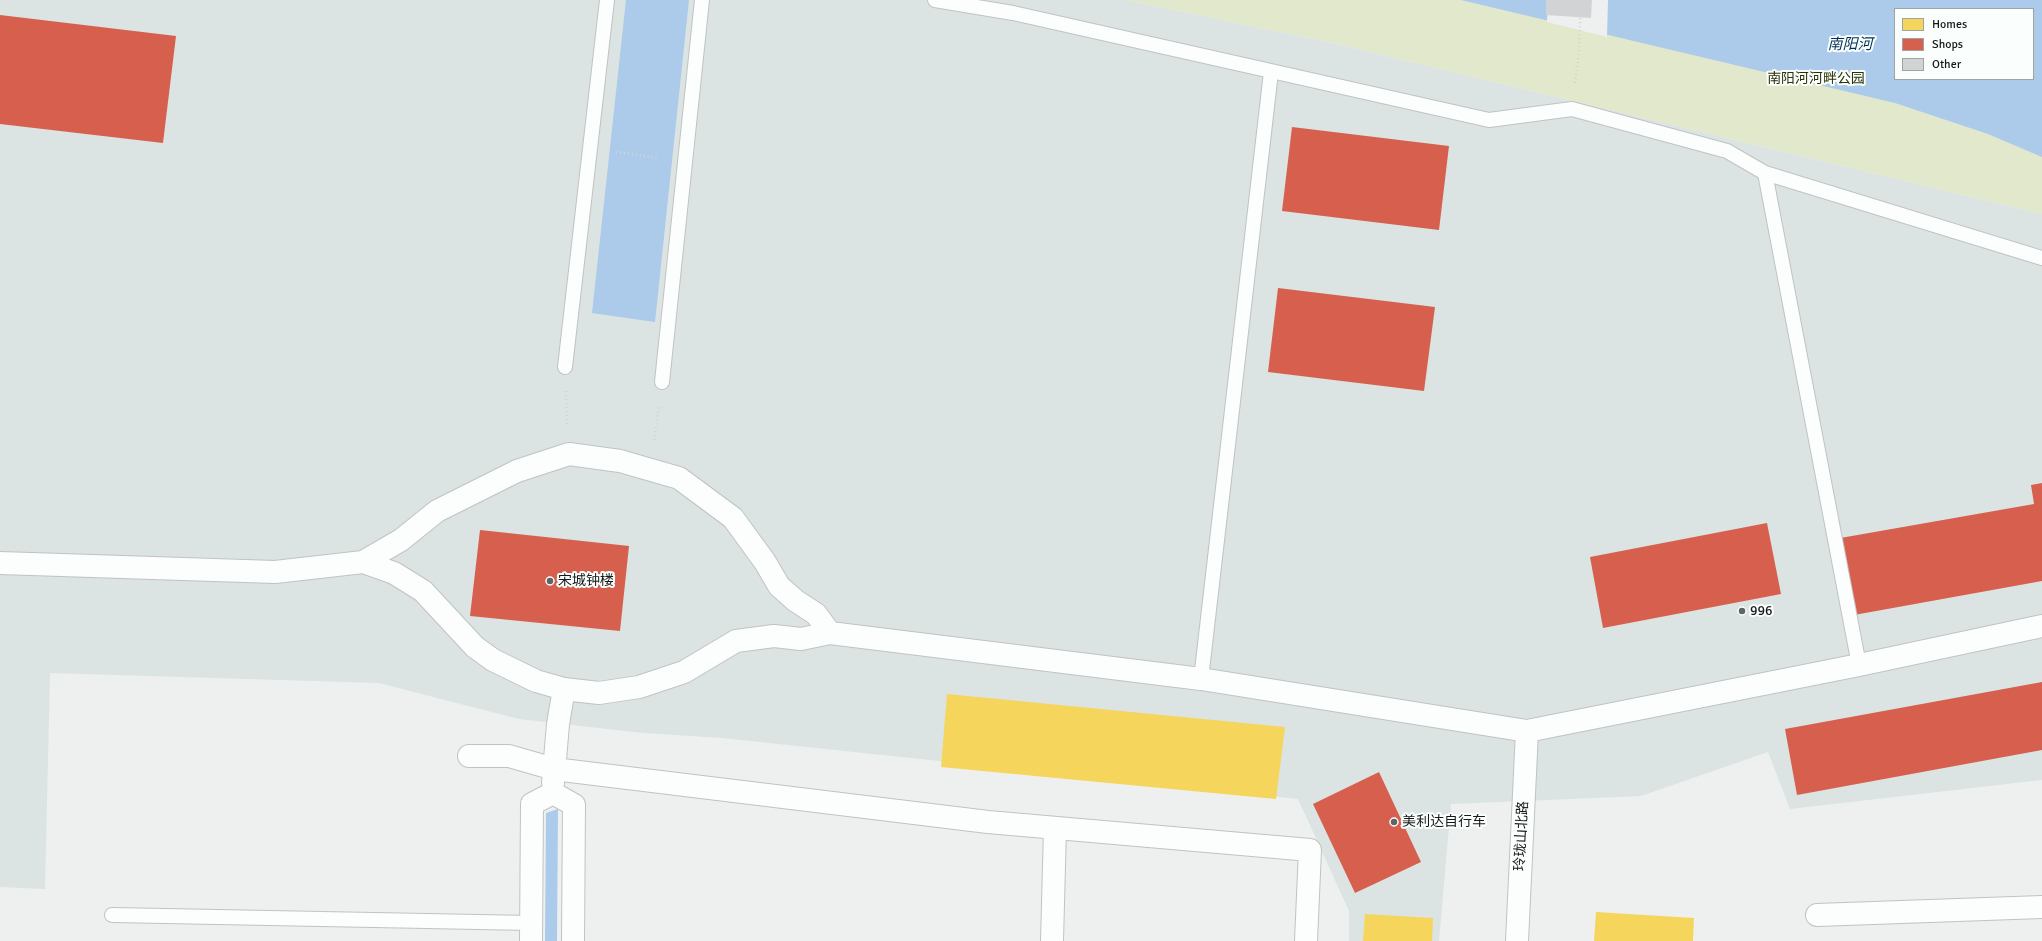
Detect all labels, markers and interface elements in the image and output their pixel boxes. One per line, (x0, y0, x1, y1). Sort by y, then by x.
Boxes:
legend (1894, 8, 2034, 80)
text: Homes (1932, 17, 1967, 32)
water label: 南阳河 (1828, 36, 1872, 54)
text: Shops (1932, 37, 1963, 52)
text: Other (1932, 57, 1961, 72)
park label: 南阳河河畔公园 (1767, 71, 1865, 87)
place label: 宋城钟楼 (558, 573, 614, 589)
marker: 宋城钟楼 (545, 576, 555, 586)
place label: 996 (1750, 603, 1773, 619)
marker: 996 (1737, 606, 1747, 616)
street label: 玲珑山北路 (1512, 801, 1532, 871)
place label: 美利达自行车 (1402, 814, 1486, 830)
marker: 美利达自行车 (1389, 817, 1399, 827)

